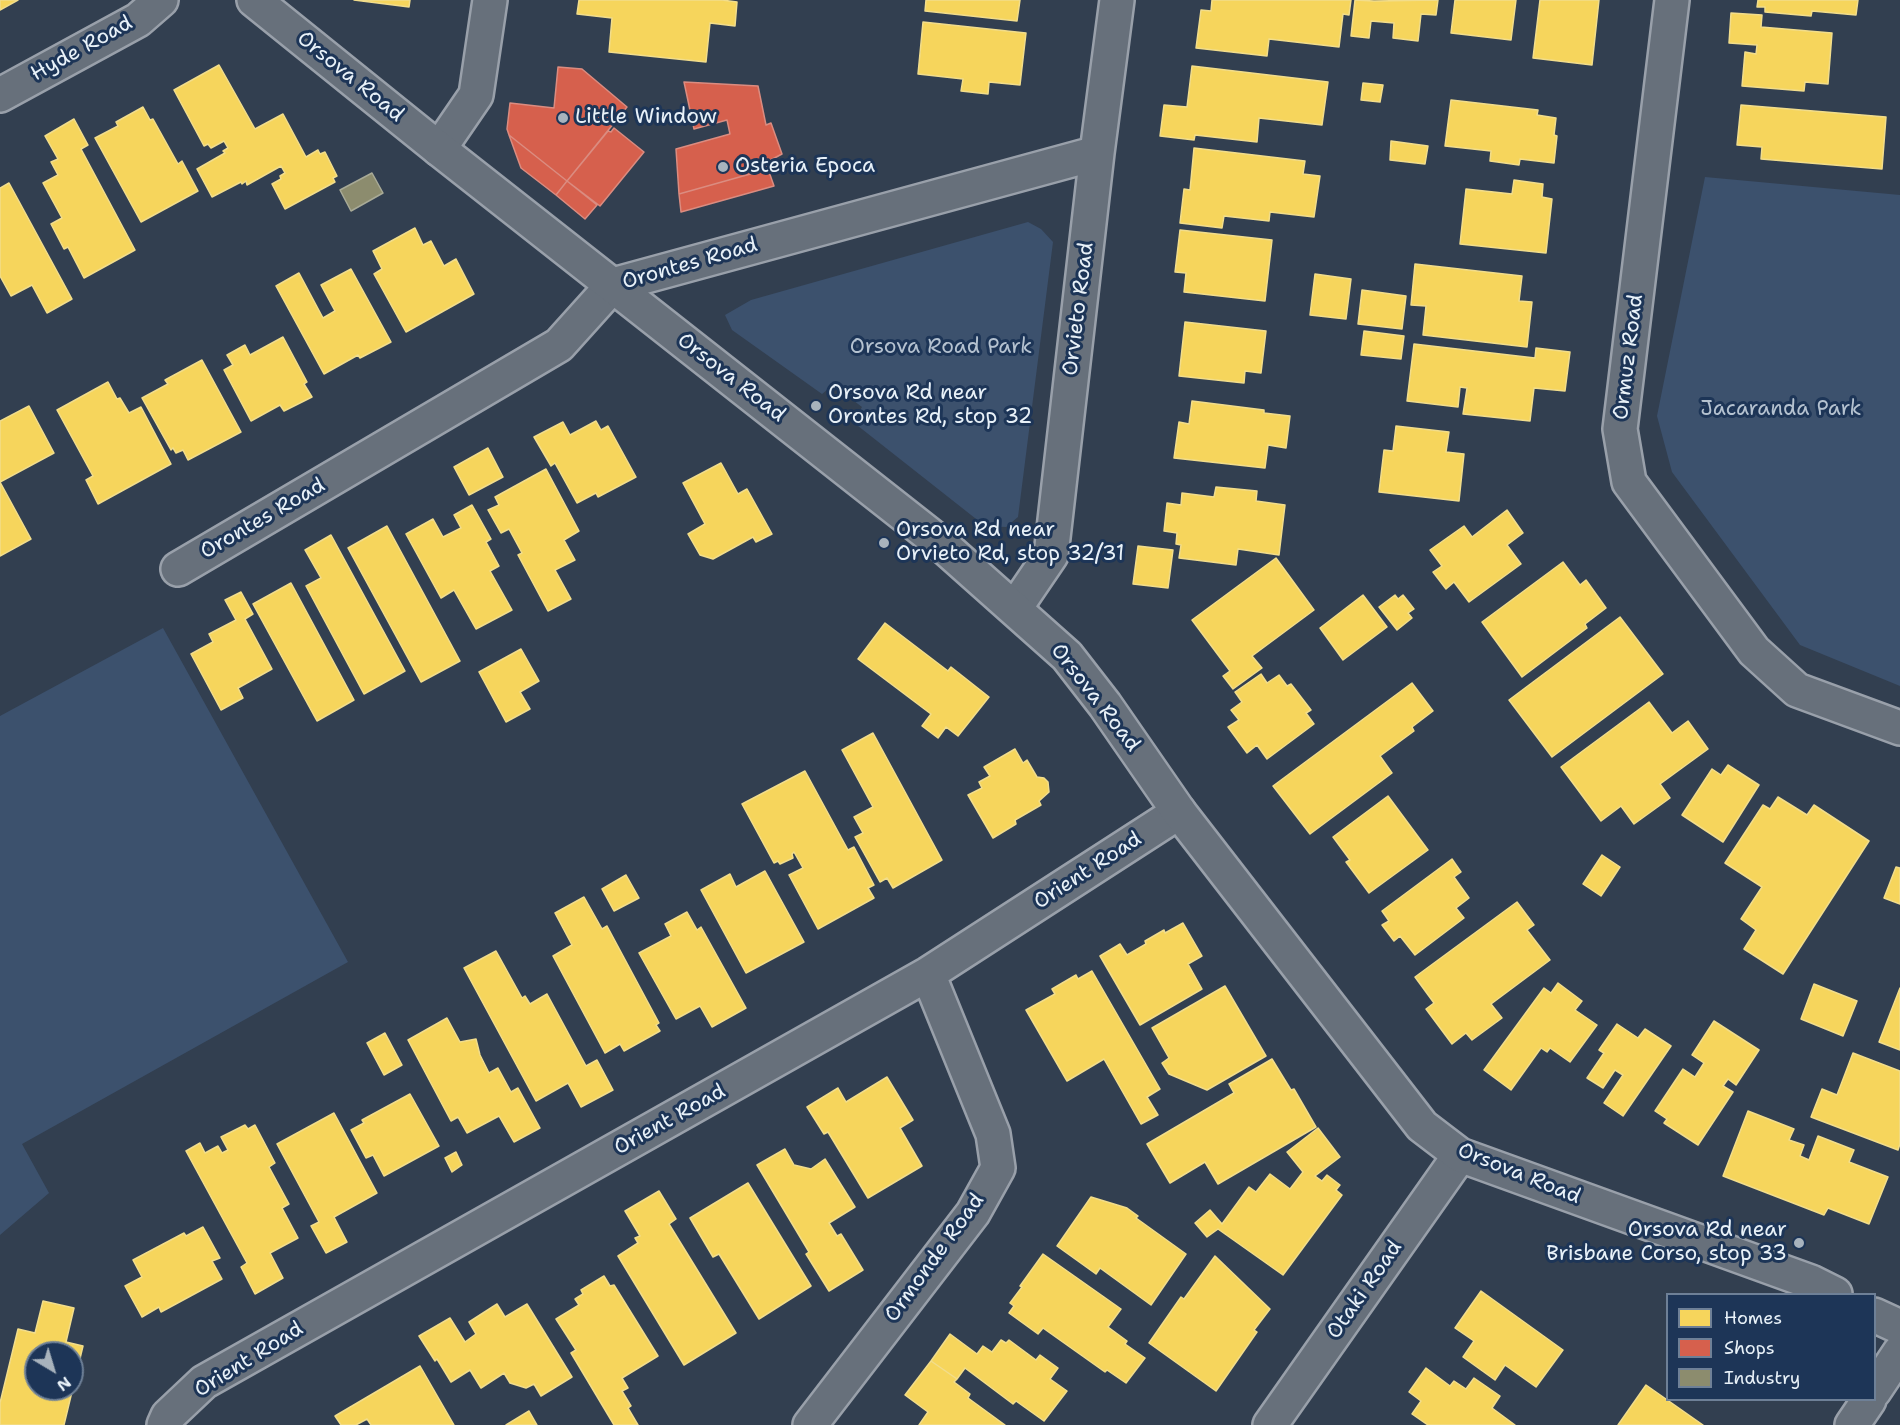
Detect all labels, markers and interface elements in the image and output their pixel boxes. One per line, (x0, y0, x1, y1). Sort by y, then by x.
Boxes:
street label: Hyde Road (27, 11, 137, 87)
street label: Orsova Road (291, 26, 409, 128)
place label: Little Window (575, 105, 717, 131)
marker: Little Window (556, 111, 570, 125)
place label: Osteria Epoca (735, 154, 875, 180)
marker: Osteria Epoca (716, 160, 730, 174)
street label: Orontes Road (619, 233, 761, 295)
street label: Orvieto Road (1058, 241, 1100, 377)
street label: Ormuz Road (1609, 293, 1649, 421)
street label: Orsova Road (672, 328, 790, 428)
park label: Orsova Road Park (850, 335, 1032, 361)
place label: Orsova Rd near Orontes Rd, stop 32 (828, 381, 1033, 431)
park label: Jacaranda Park (1700, 397, 1862, 423)
marker: Orsova Rd near Orontes Rd, stop 32 (809, 399, 823, 413)
street label: Orontes Road (196, 473, 330, 565)
place label: Orsova Rd near Orvieto Rd, stop 32/31 (896, 518, 1124, 568)
marker: Orsova Rd near Orvieto Rd, stop 32/31 (877, 536, 891, 550)
street label: Orsova Road (1045, 639, 1145, 757)
street label: Orient Road (1029, 827, 1147, 915)
street label: Orient Road (610, 1079, 730, 1161)
street label: Orsova Road (1454, 1138, 1584, 1210)
street label: Ormonde Road (880, 1189, 990, 1327)
place label: Orsova Rd near Brisbane Corso, stop 33 (1546, 1218, 1787, 1268)
street label: Otaki Road (1322, 1236, 1408, 1344)
marker: Orsova Rd near Brisbane Corso, stop 33 (1792, 1236, 1806, 1250)
legend (1666, 1293, 1876, 1401)
text: Homes (1724, 1306, 1782, 1330)
street label: Orient Road (190, 1317, 308, 1403)
text: Shops (1724, 1336, 1775, 1360)
north arrow (24, 1341, 84, 1401)
text: Industry (1724, 1366, 1800, 1390)
text: N (53, 1372, 76, 1396)

